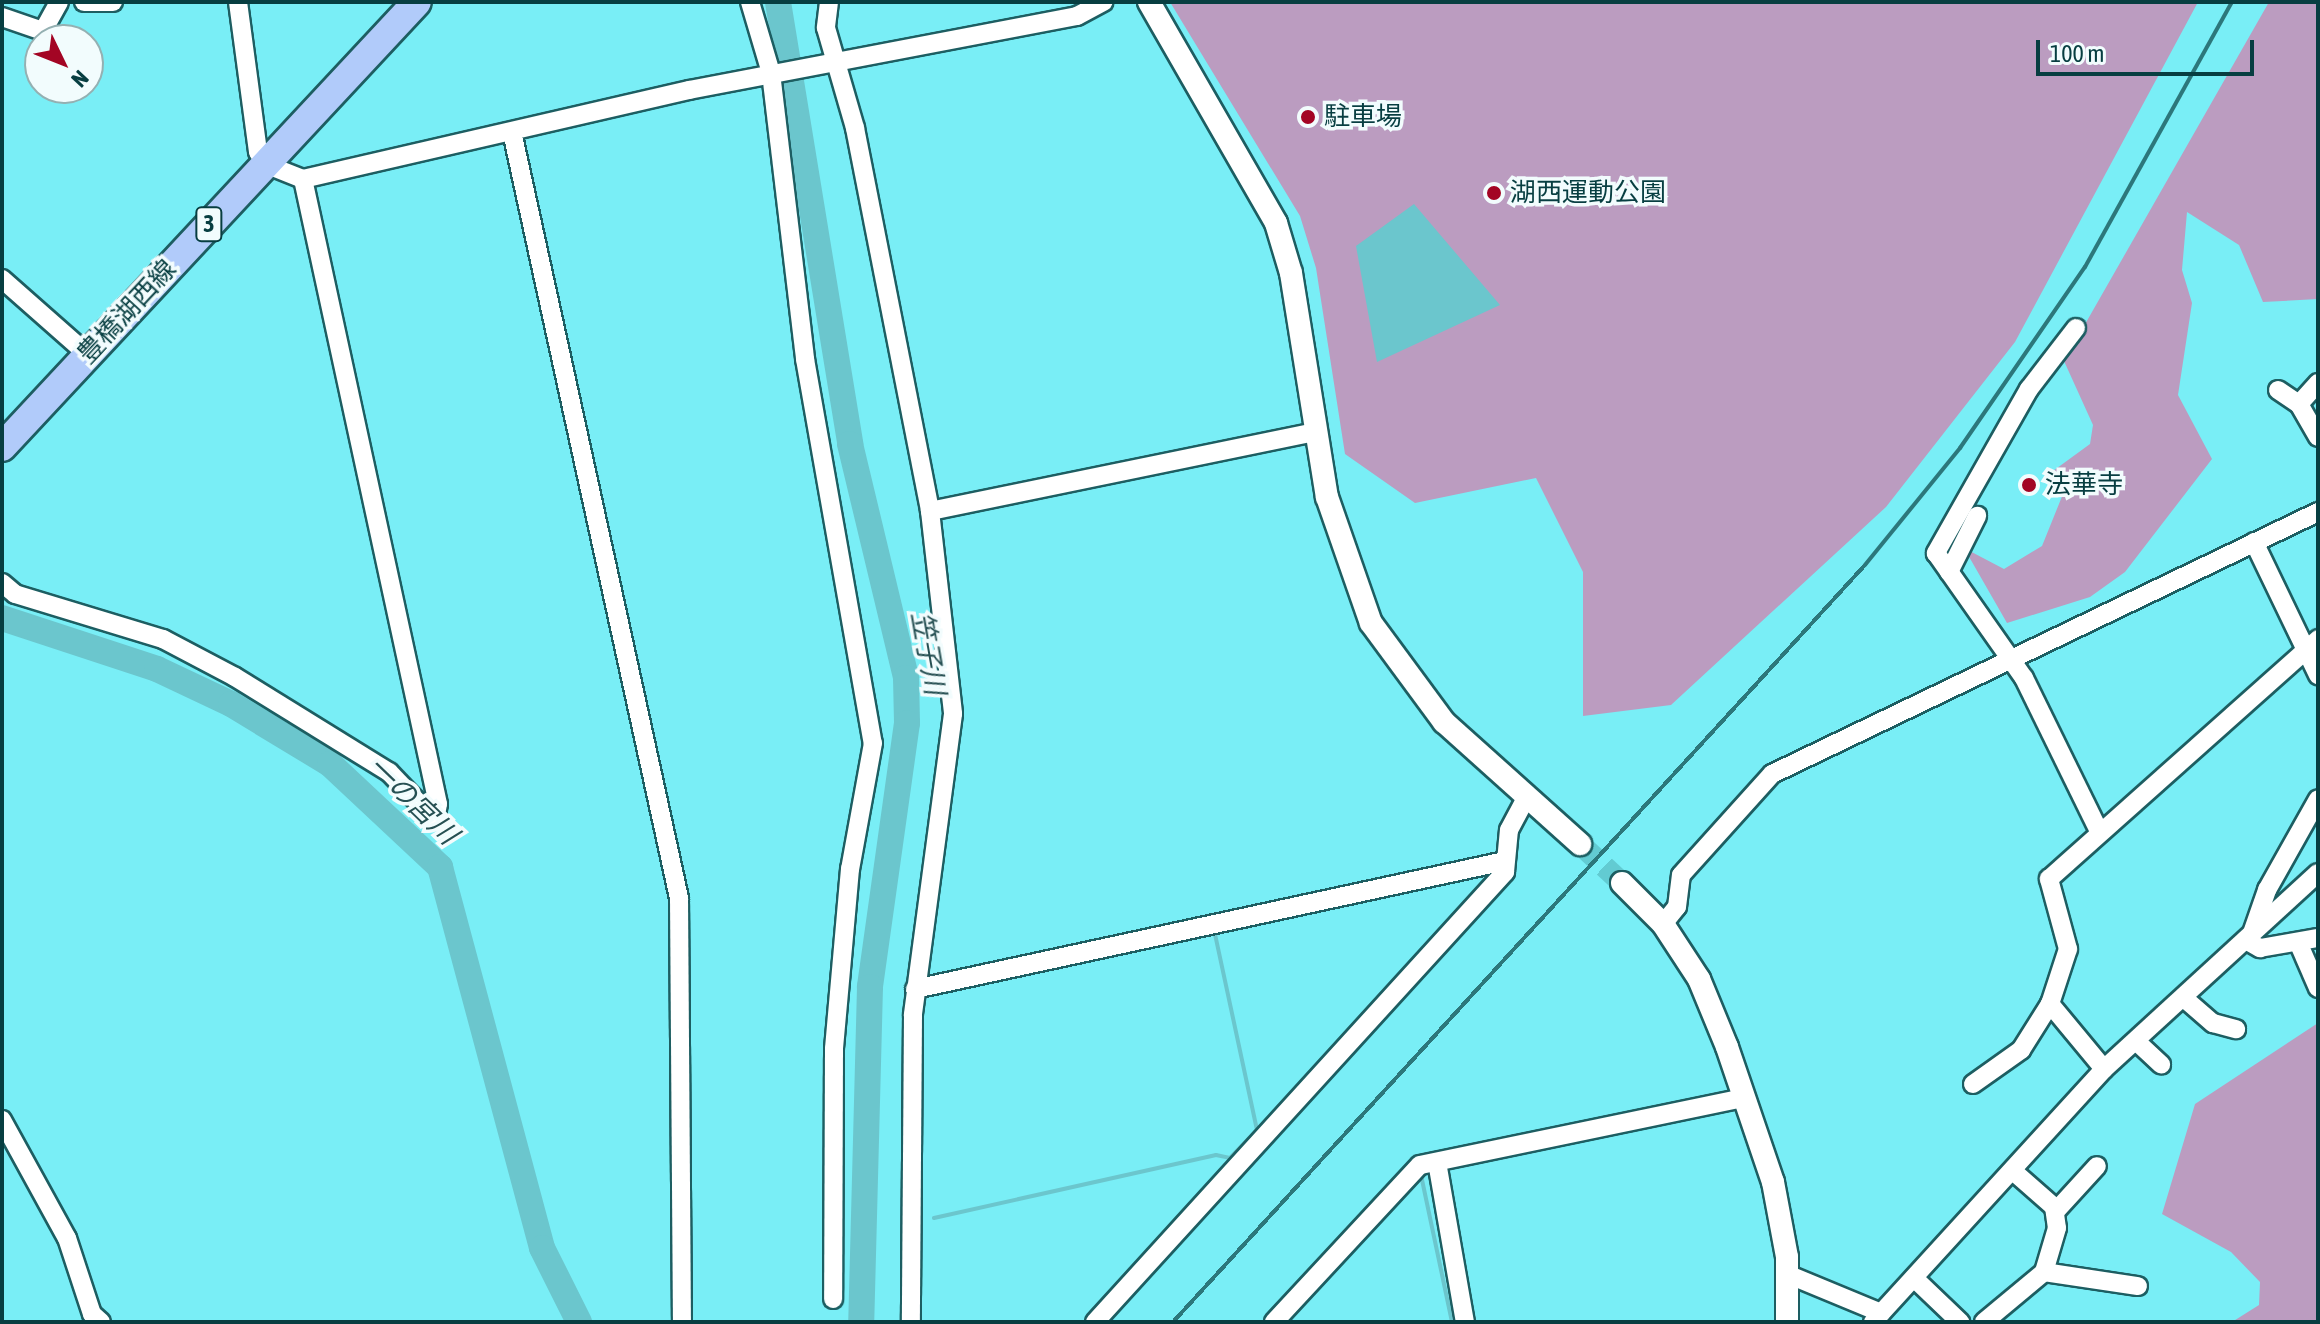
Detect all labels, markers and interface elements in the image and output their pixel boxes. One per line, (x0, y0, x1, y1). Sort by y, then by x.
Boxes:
north arrow (24, 24, 104, 104)
scale bar (2040, 24, 2258, 74)
text: 100 m (2050, 40, 2104, 67)
text: N (66, 65, 94, 93)
place label: 駐車場 (1324, 101, 1402, 133)
marker: 駐車場 (1299, 108, 1317, 126)
place label: 湖西運動公園 (1510, 177, 1666, 209)
marker: 湖西運動公園 (1485, 184, 1503, 202)
road number: 3 (195, 204, 223, 244)
street label: 豊橋湖西線 (71, 254, 183, 370)
place label: 法華寺 (2045, 469, 2123, 501)
marker: 法華寺 (2020, 476, 2038, 494)
water label: 笠子川 (905, 609, 953, 697)
water label: 一の宮川 (361, 749, 465, 851)

